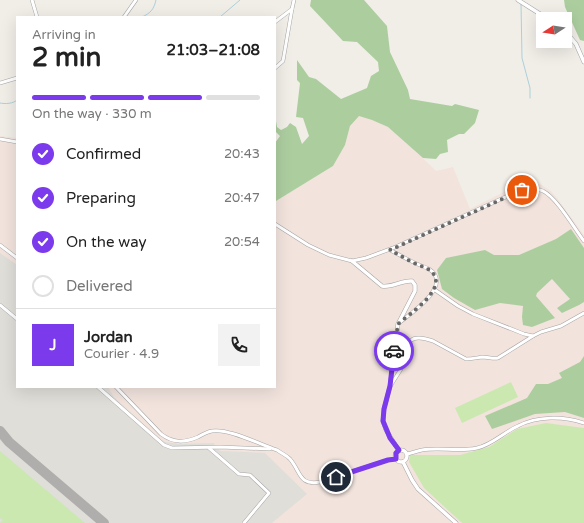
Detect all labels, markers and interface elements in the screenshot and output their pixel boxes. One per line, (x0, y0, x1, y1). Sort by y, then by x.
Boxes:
north arrow (536, 12, 572, 48)
map controls (536, 12, 572, 48)
text: Arriving in (32, 27, 96, 43)
text: 21:03–21:08 (167, 41, 260, 59)
text: 2 min (32, 42, 101, 73)
text: On the way · 330 m (32, 106, 152, 122)
icon: check (32, 143, 54, 165)
text: Confirmed (66, 145, 141, 163)
text: 20:43 (224, 146, 260, 162)
pin (505, 173, 539, 207)
icon: bag (511, 179, 533, 201)
icon: check (32, 187, 54, 209)
text: Preparing (66, 189, 136, 207)
text: 20:47 (224, 190, 260, 206)
icon: check (32, 231, 54, 253)
text: On the way (66, 233, 146, 251)
text: 20:54 (224, 234, 260, 250)
text: Delivered (66, 277, 133, 295)
button: phone (218, 324, 260, 366)
text: Jordan (84, 328, 133, 346)
courier (374, 331, 414, 371)
text: J (50, 336, 57, 354)
icon: car (383, 340, 405, 362)
text: Courier · 4.9 (84, 346, 159, 362)
pin (319, 460, 353, 494)
icon: home (325, 466, 347, 488)

